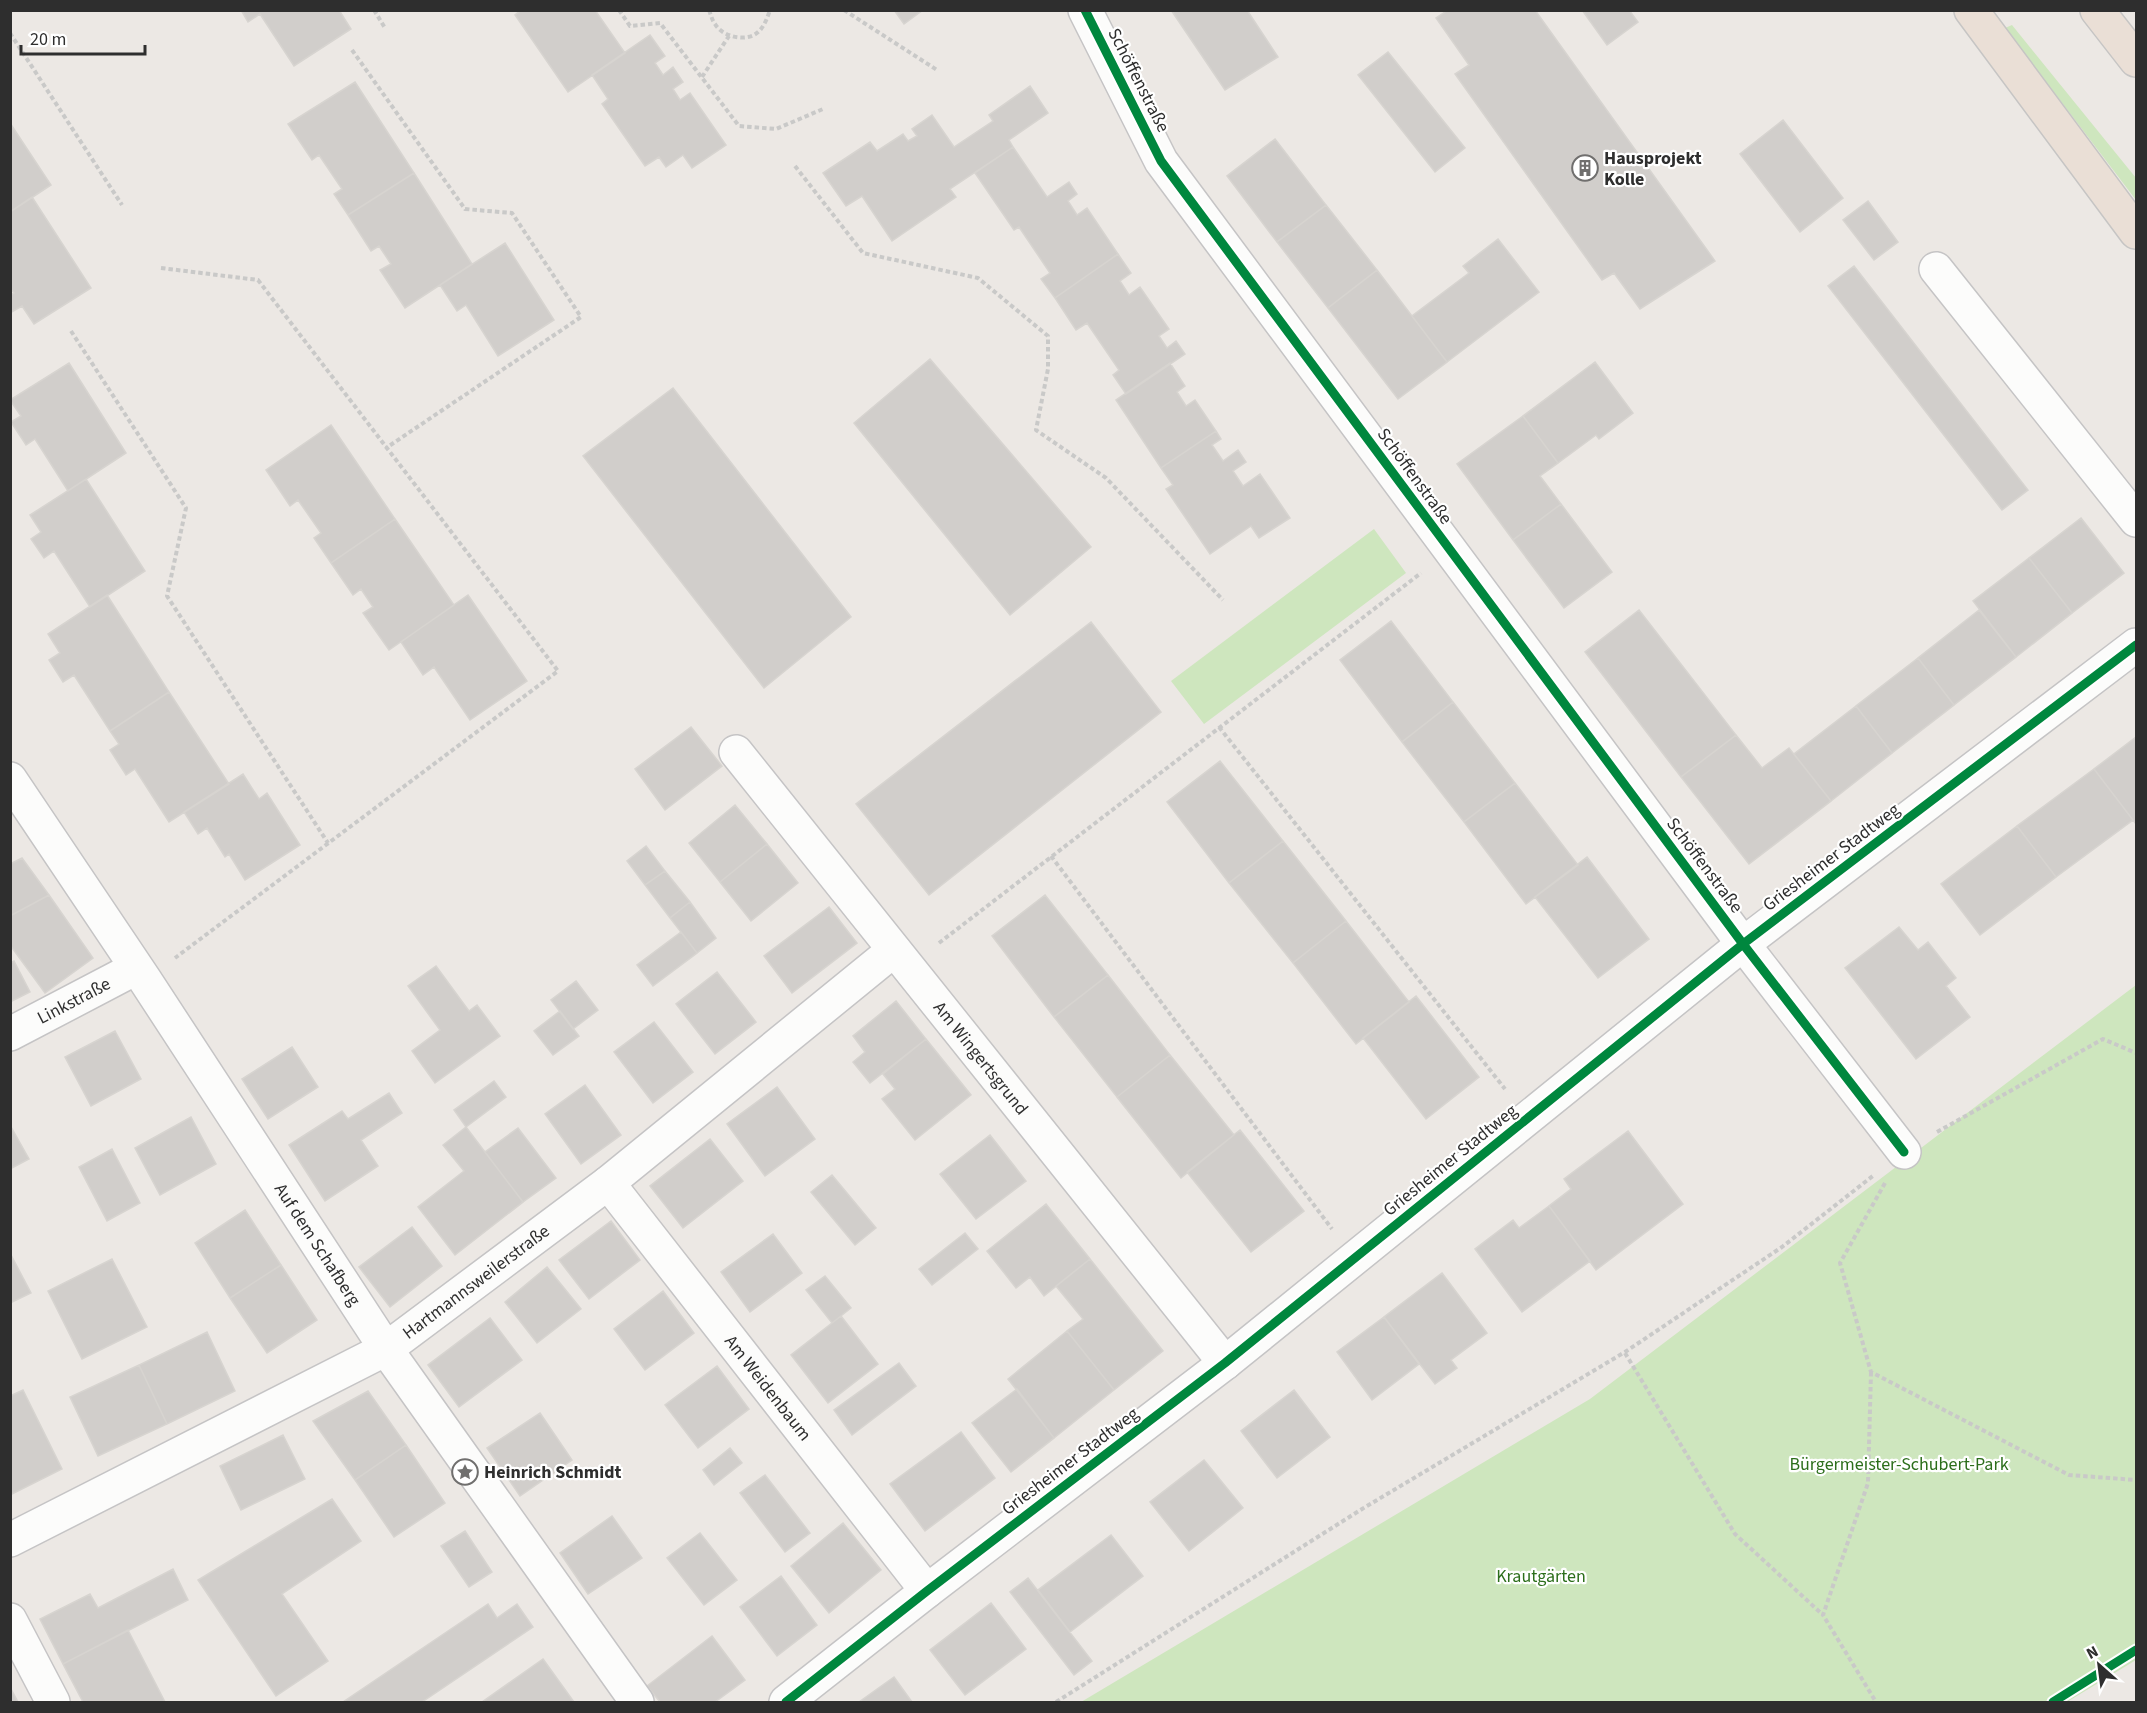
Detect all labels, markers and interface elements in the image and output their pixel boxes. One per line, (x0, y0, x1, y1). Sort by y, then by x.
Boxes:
scale bar (21, 18, 146, 56)
street label: Schöffenstraße (1102, 24, 1176, 137)
text: 20 m (30, 27, 66, 52)
place label: Hausprojekt Kolle (1604, 146, 1702, 192)
building icon: Hausprojekt Kolle (1570, 153, 1600, 183)
street label: Schöffenstraße (1371, 423, 1458, 530)
street label: Griesheimer Stadtweg (1758, 798, 1905, 917)
street label: Schöffenstraße (1660, 812, 1749, 918)
street label: Linkstraße (33, 971, 115, 1031)
street label: Am Wingertsgrund (927, 996, 1034, 1121)
street label: Griesheimer Stadtweg (1378, 1098, 1523, 1222)
street label: Auf dem Schafberg (268, 1179, 367, 1311)
street label: Hartmannsweilerstraße (397, 1219, 555, 1345)
street label: Am Weidenbaum (718, 1330, 817, 1446)
street label: Griesheimer Stadtweg (997, 1402, 1144, 1521)
park label: Bürgermeister-Schubert-Park (1789, 1452, 2009, 1477)
place icon: Heinrich Schmidt (450, 1457, 480, 1487)
place label: Heinrich Schmidt (484, 1460, 622, 1485)
park label: Krautgärten (1496, 1564, 1586, 1589)
north arrow (2069, 1635, 2129, 1695)
text: N (2083, 1640, 2102, 1665)

